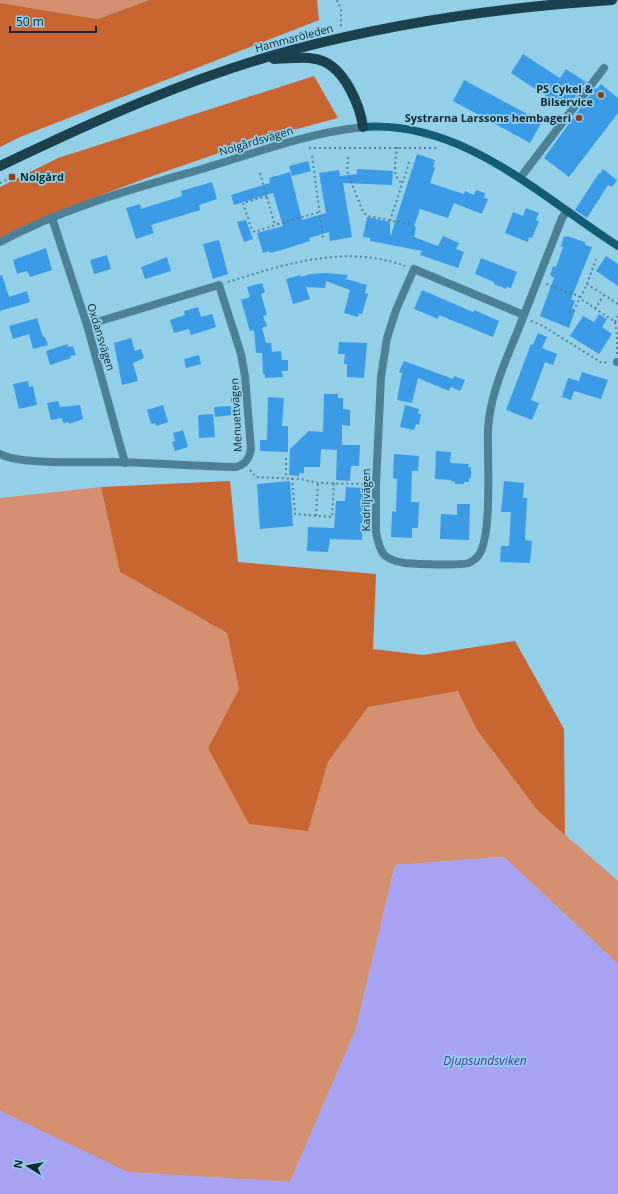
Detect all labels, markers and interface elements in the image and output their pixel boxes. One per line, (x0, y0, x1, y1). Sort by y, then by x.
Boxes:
scale bar (10, 8, 96, 34)
text: 50 m (16, 13, 44, 30)
street label: Hammaröleden (253, 20, 335, 55)
place label: PS Cykel & Bilservice (536, 81, 594, 109)
marker: PS Cykel & Bilservice (596, 90, 606, 100)
place label: Systrarna Larssons hembageri (405, 110, 571, 125)
marker: Systrarna Larssons hembageri (574, 113, 584, 123)
street label: Nolgårdsvägen (217, 122, 295, 159)
place label: Nolgård (20, 169, 64, 184)
marker: Nolgård (7, 172, 17, 182)
street label: Oxdansvägen (84, 301, 119, 372)
street label: Menuettvägen (226, 378, 245, 452)
street label: Kadriljvägen (358, 469, 373, 531)
water label: Djupsundsviken (443, 1052, 527, 1069)
north arrow (8, 1146, 48, 1186)
text: N (9, 1158, 26, 1170)

